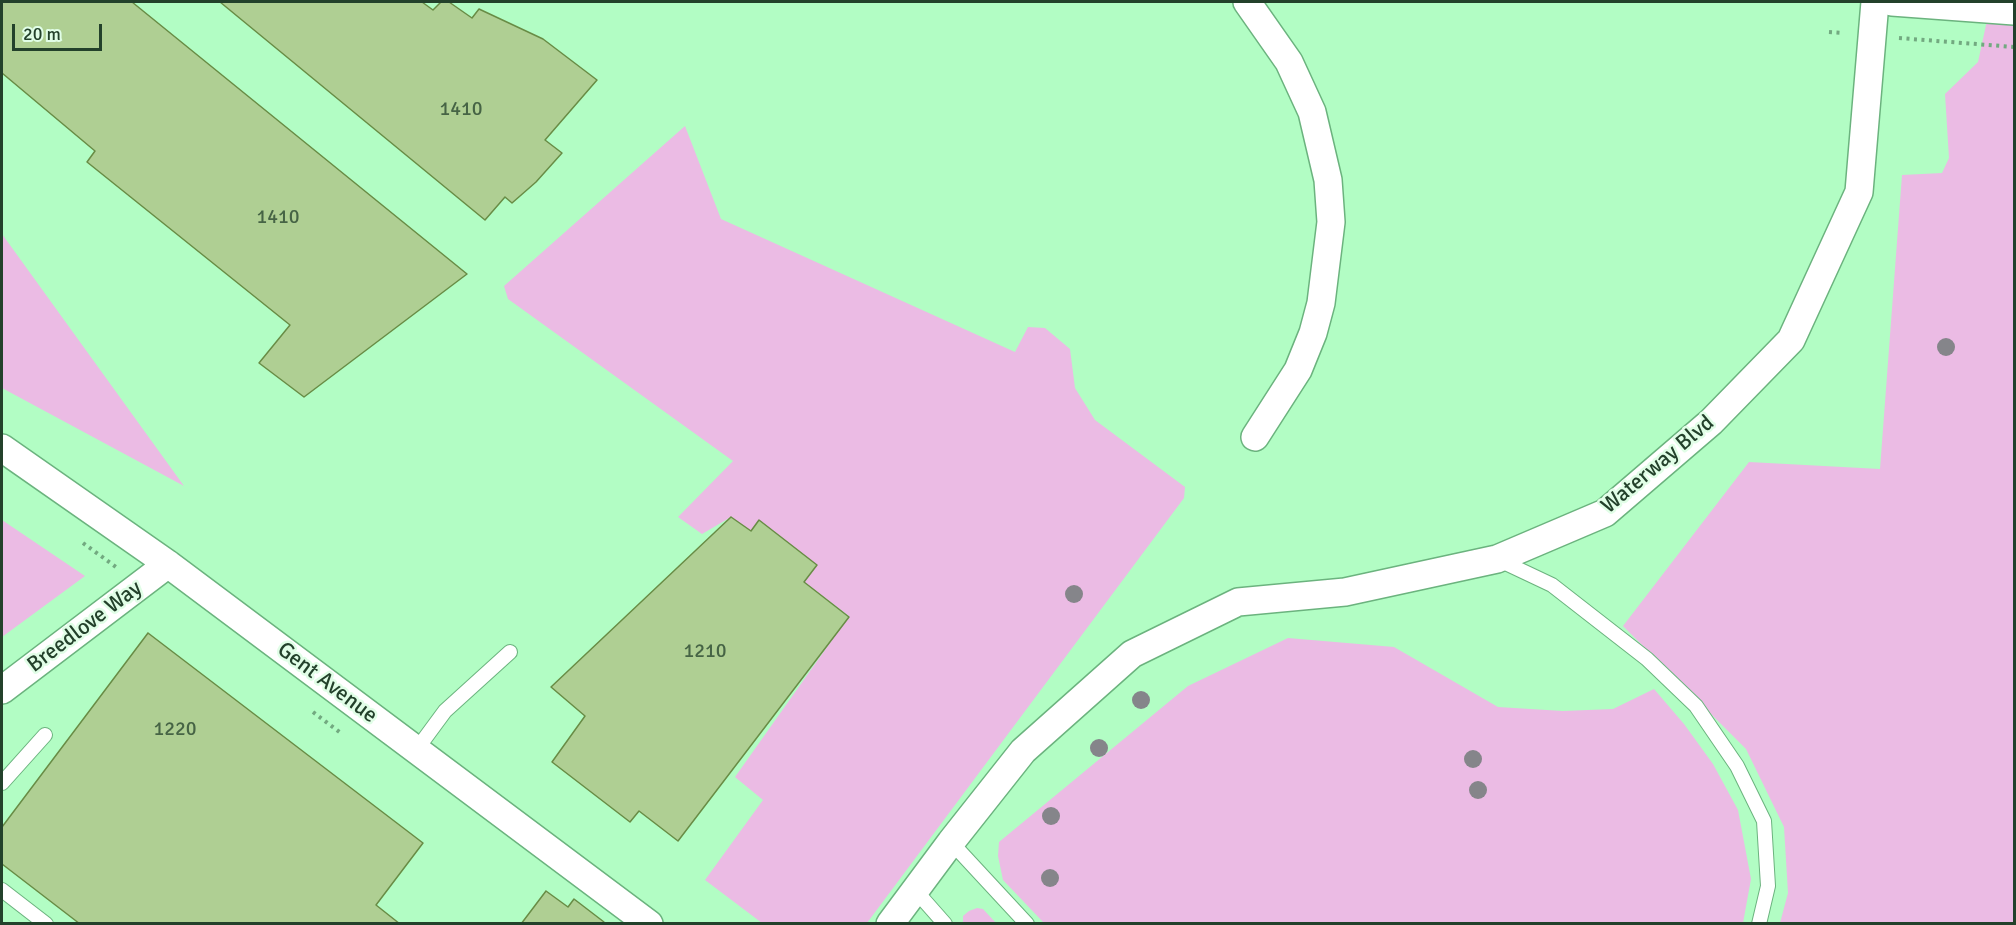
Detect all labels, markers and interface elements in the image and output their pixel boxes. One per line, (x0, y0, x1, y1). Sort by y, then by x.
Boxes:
scale bar (15, 12, 105, 50)
text: 20 m (23, 23, 61, 45)
house number: 1410 (439, 98, 483, 122)
house number: 1410 (256, 206, 300, 230)
street label: Waterway Blvd (1596, 410, 1720, 520)
street label: Breedlove Way (23, 575, 147, 679)
street label: Gent Avenue (272, 637, 382, 729)
house number: 1210 (683, 640, 727, 664)
house number: 1220 (153, 718, 197, 742)

